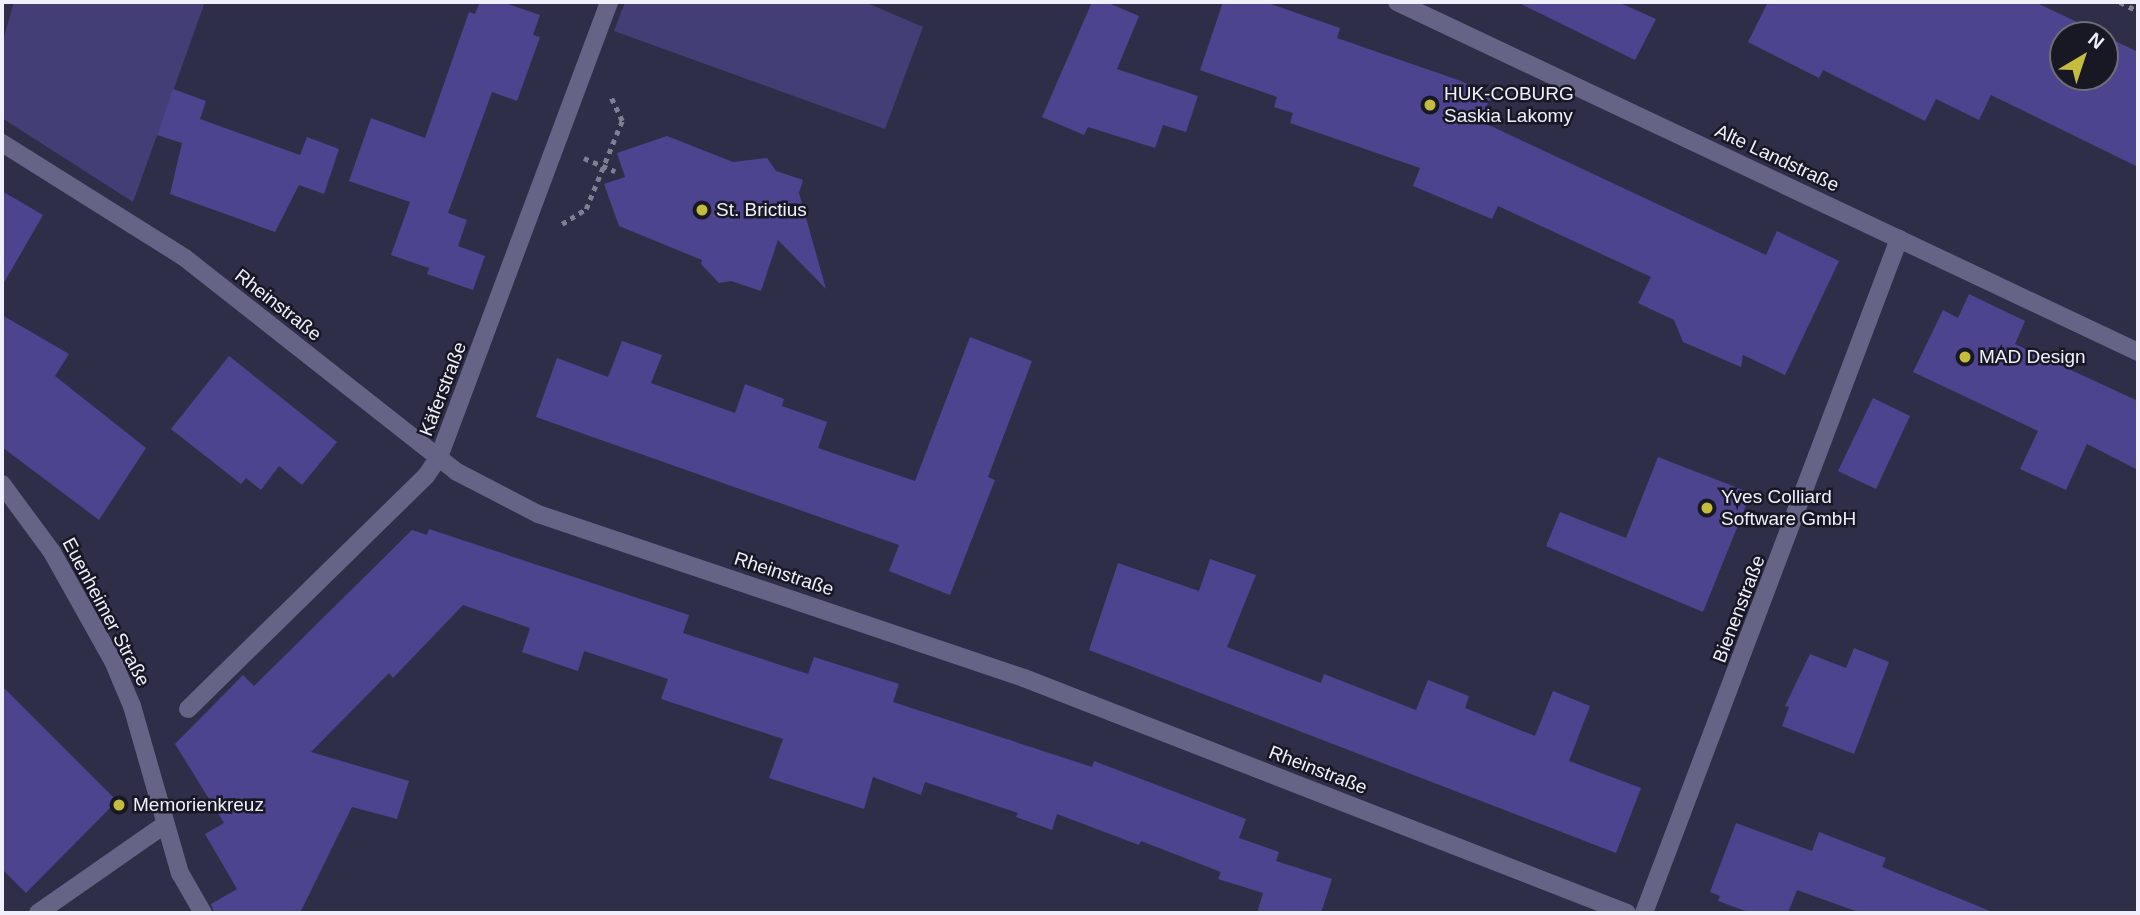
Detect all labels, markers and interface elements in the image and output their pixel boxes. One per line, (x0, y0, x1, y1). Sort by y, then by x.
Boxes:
north arrow (2049, 21, 2119, 91)
text: N (2084, 28, 2108, 53)
place label: HUK-COBURG Saskia Lakomy (1444, 83, 1574, 127)
marker: HUK-COBURG Saskia Lakomy (1422, 97, 1438, 113)
street label: Alte Landstraße (1711, 119, 1843, 197)
place label: St. Brictius (716, 199, 807, 221)
marker: St. Brictius (694, 202, 710, 218)
street label: Rheinstraße (230, 264, 326, 346)
street label: Käferstraße (415, 339, 471, 439)
place label: MAD Design (1979, 346, 2086, 368)
marker: MAD Design (1957, 349, 1973, 365)
place label: Yves Colliard Software GmbH (1721, 486, 1856, 530)
marker: Yves Colliard Software GmbH (1699, 500, 1715, 516)
street label: Euenheimer Straße (57, 534, 155, 690)
street label: Rheinstraße (731, 547, 837, 601)
street label: Bienenstraße (1708, 552, 1770, 666)
street label: Rheinstraße (1266, 741, 1370, 799)
place label: Memorienkreuz (133, 794, 264, 816)
marker: Memorienkreuz (111, 797, 127, 813)

